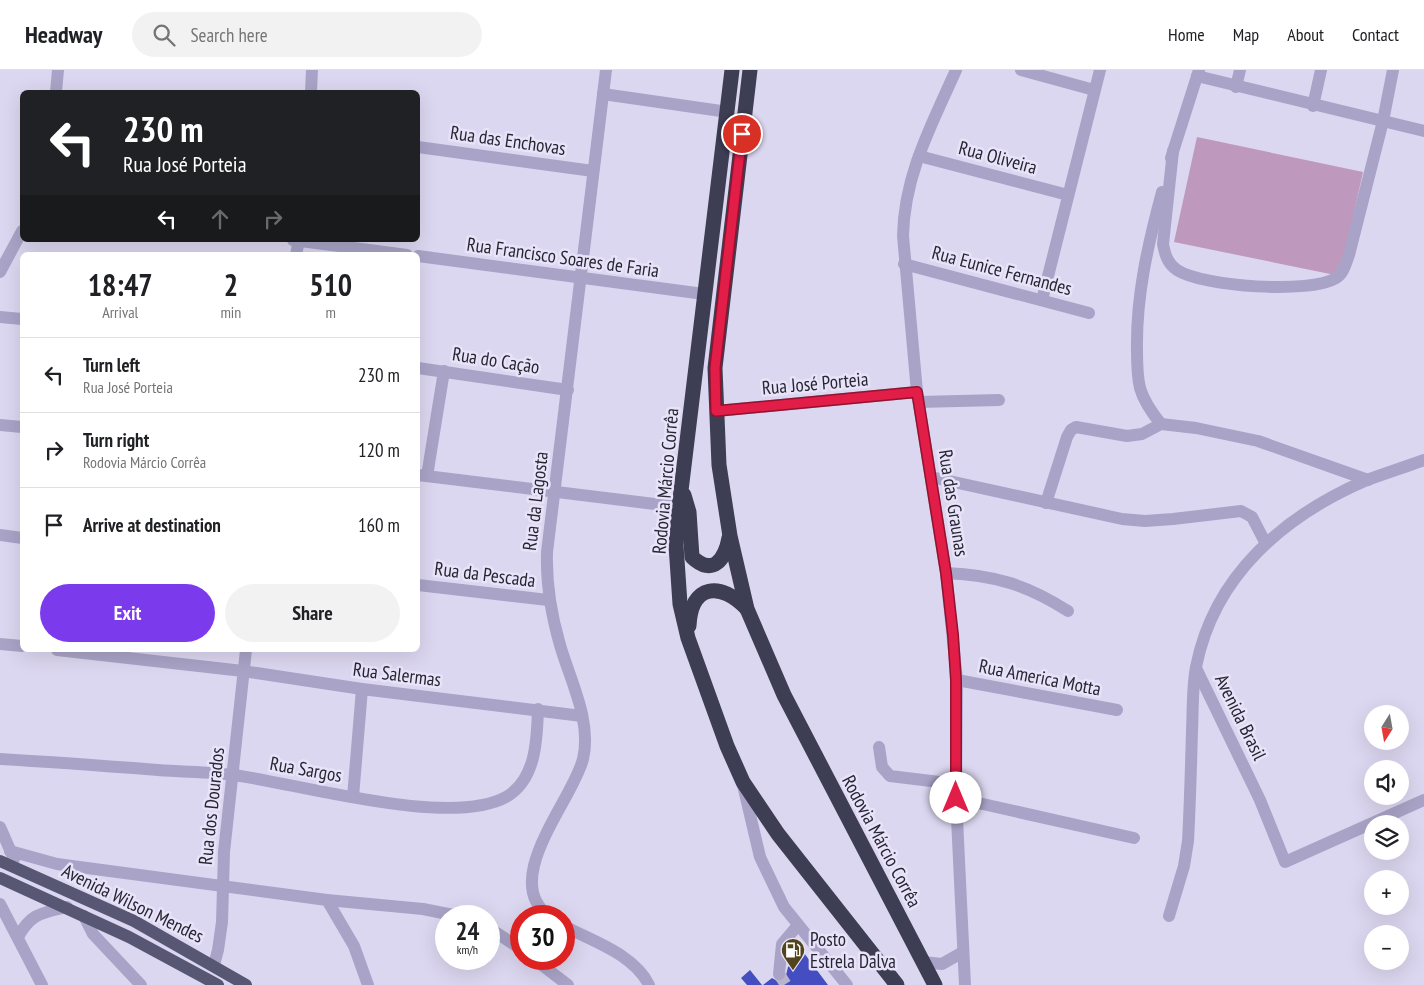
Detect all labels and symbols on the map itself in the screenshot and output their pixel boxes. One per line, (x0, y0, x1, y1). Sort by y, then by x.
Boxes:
pin (721, 113, 763, 155)
street label: Rua das Enchovas (449, 120, 567, 160)
street label: Rua Oliveira (956, 135, 1040, 179)
street label: Rua Francisco Soares de Faria (465, 232, 661, 282)
street label: Rua Eunice Fernandes (929, 240, 1075, 300)
street label: Rua do Cação (451, 341, 541, 379)
street label: Rua José Porteia (761, 366, 869, 400)
street label: Rodovia Márcio Corrêa (647, 407, 683, 555)
street label: Rua das Graunas (934, 448, 974, 558)
street label: Rua da Lagosta (517, 450, 553, 552)
street label: Rua da Pescada (433, 556, 537, 592)
street label: Rua America Motta (977, 653, 1103, 701)
street label: Rua Salermas (352, 657, 442, 691)
street label: Avenida Brasil (1210, 670, 1272, 764)
north arrow (1364, 705, 1409, 750)
street label: Rua dos Dourados (193, 746, 229, 866)
street label: Rua Sargos (268, 751, 344, 787)
street label: Rodovia Márcio Corrêa (837, 771, 927, 911)
position arrow (929, 771, 981, 823)
street label: Avenida Wilson Mendes (58, 858, 208, 948)
speed limit sign: 30 (510, 905, 575, 970)
place label: Posto Estrela Dalva (810, 927, 896, 973)
fuel station icon: Posto Estrela Dalva (780, 937, 806, 971)

